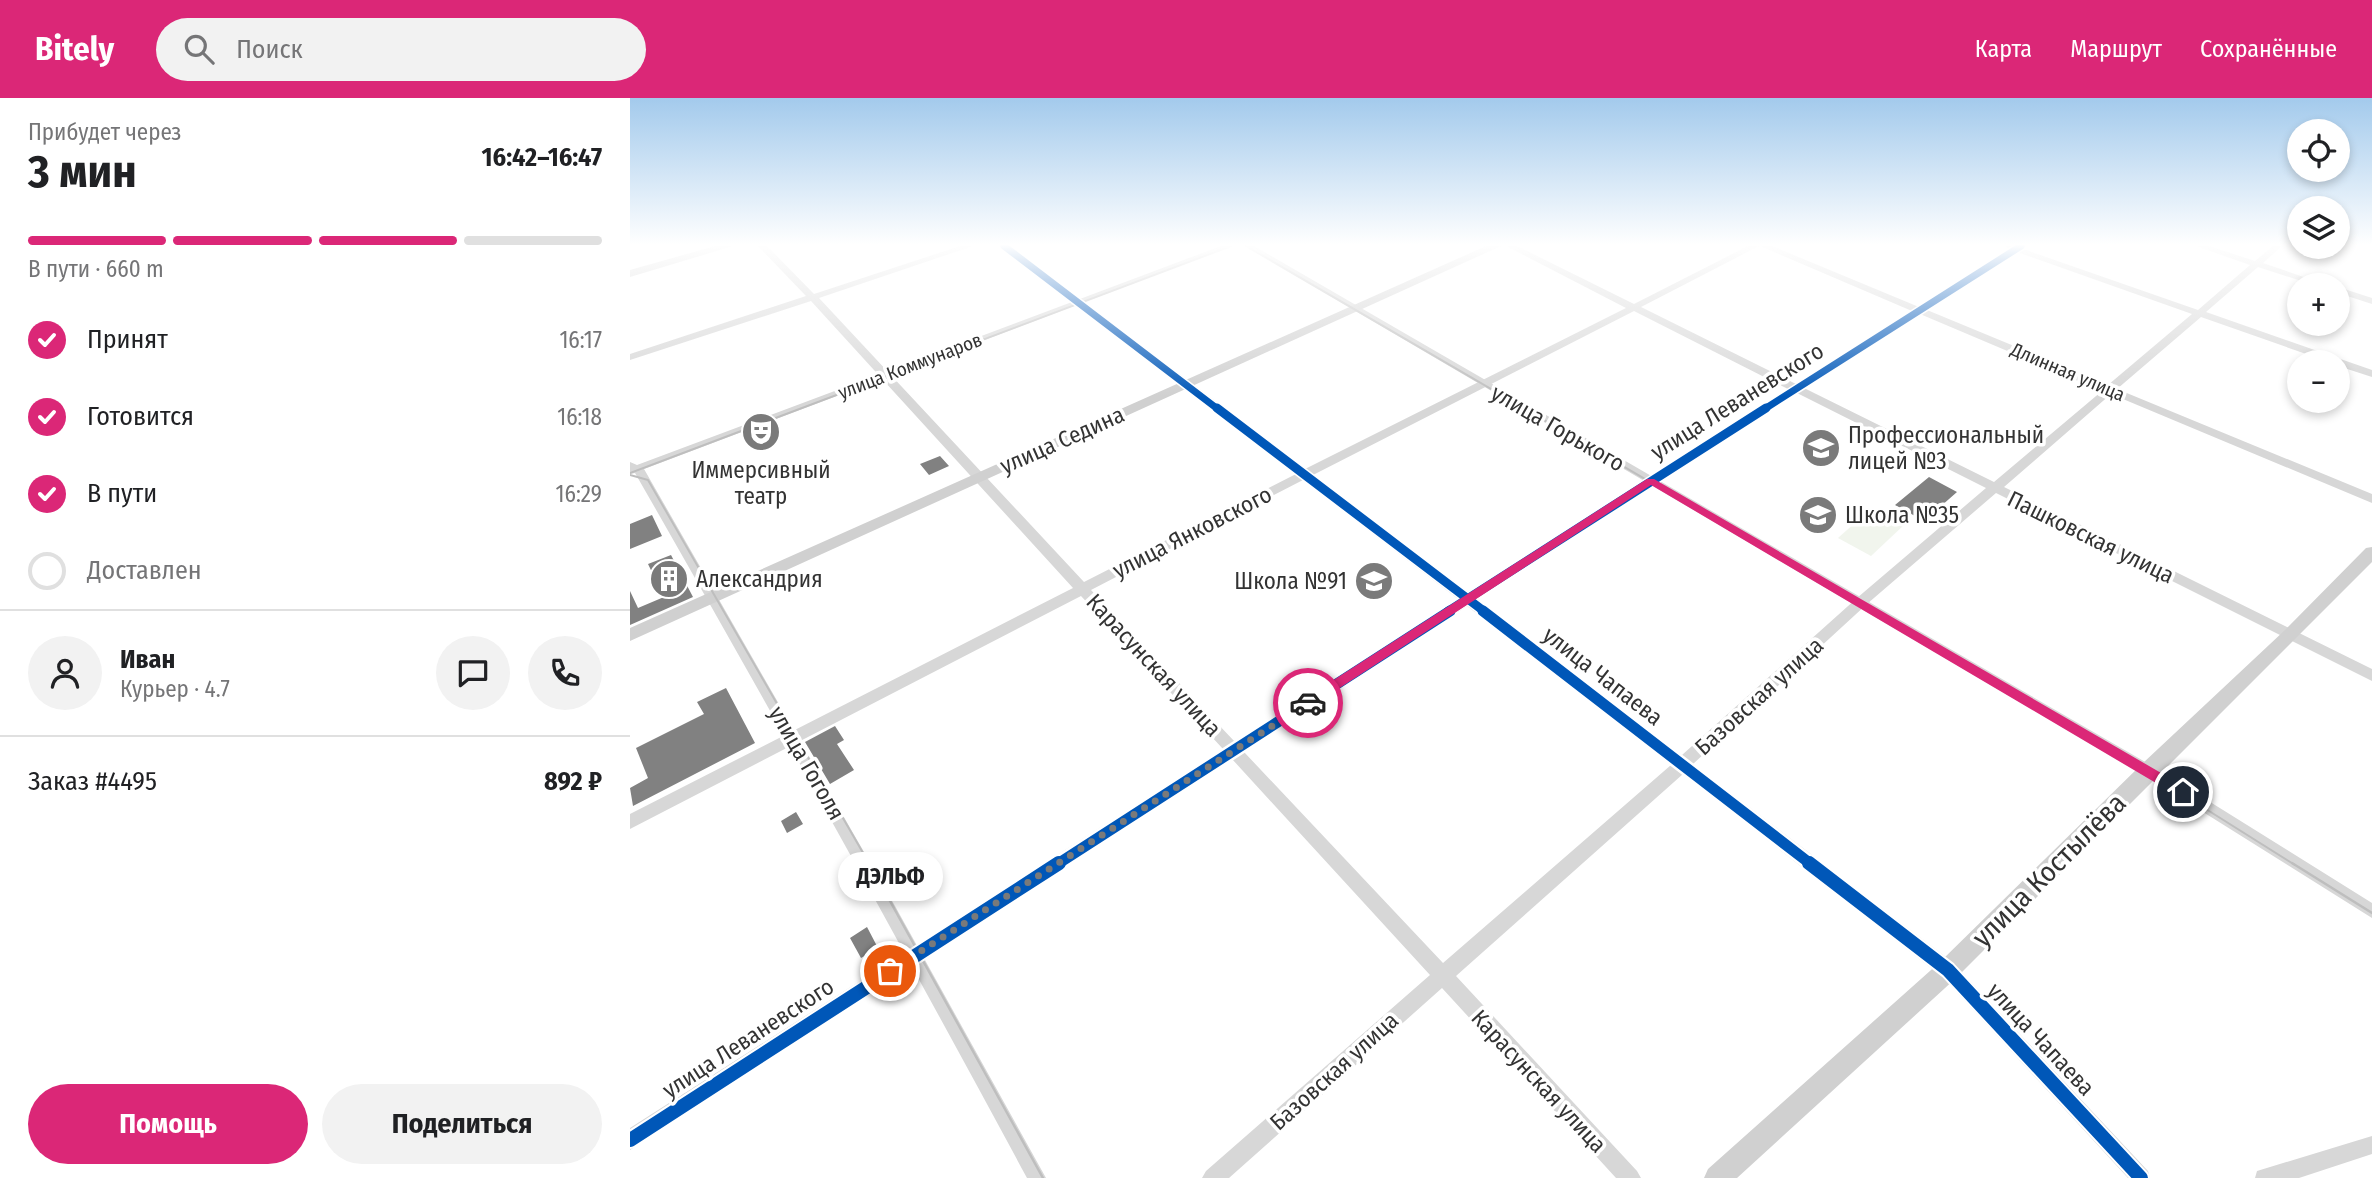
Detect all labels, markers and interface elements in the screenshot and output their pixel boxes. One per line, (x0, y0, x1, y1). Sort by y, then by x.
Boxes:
search box (156, 18, 646, 81)
text: Bitely (35, 29, 114, 69)
icon: search (180, 30, 218, 68)
text: Поиск (236, 34, 303, 65)
text: Карта (1975, 35, 2032, 63)
text: Маршрут (2070, 35, 2162, 63)
text: Сохранённые (2200, 35, 2337, 63)
text: Прибудет через (28, 118, 181, 146)
map controls (2287, 119, 2350, 413)
button: locate (2287, 119, 2350, 182)
text: 16:42–16:47 (482, 142, 602, 173)
text: 3 мин (28, 144, 137, 199)
button: layers (2287, 196, 2350, 259)
text: В пути · 660 m (28, 255, 164, 283)
button: + (2287, 273, 2350, 336)
icon: check (28, 321, 66, 359)
text: Принят (87, 324, 168, 355)
text: 16:17 (559, 326, 602, 354)
street label: улица Коммунаров (835, 328, 985, 404)
street label: улица Леваневского (1645, 337, 1829, 465)
street label: Длинная улица (2007, 337, 2128, 406)
button: − (2287, 350, 2350, 413)
street label: улица Горького (1486, 379, 1630, 477)
icon: check (28, 398, 66, 436)
street label: улица Седина (996, 400, 1128, 480)
text: Готовится (87, 401, 194, 432)
text: 16:18 (557, 403, 602, 431)
theatre icon: Иммерсивный театр (740, 411, 782, 453)
place label: Профессиональный лицей №3 (1848, 421, 2044, 475)
school or university icon: Профессиональный лицей №3 (1800, 427, 1842, 469)
place label: Иммерсивный театр (691, 456, 831, 510)
icon: check (28, 475, 66, 513)
text: В пути (87, 478, 157, 509)
text: 16:29 (556, 480, 602, 508)
street label: улица Янковского (1108, 480, 1276, 584)
street label: Пашковская улица (2003, 485, 2179, 589)
school or university icon: Школа №35 (1797, 494, 1839, 536)
place label: Школа №35 (1845, 501, 1959, 529)
text: Доставлен (87, 555, 202, 586)
building icon: Александрия (648, 558, 690, 600)
school or university icon: Школа №91 (1353, 560, 1395, 602)
place label: Александрия (696, 565, 823, 593)
place label: Школа №91 (1234, 567, 1347, 595)
street label: Карасунская улица (1081, 588, 1227, 742)
street label: улица Чапаева (1538, 621, 1668, 731)
street label: Базовская улица (1689, 631, 1829, 761)
button: person (28, 636, 102, 710)
button: chat (436, 636, 510, 710)
button: phone (528, 636, 602, 710)
text: Иван (120, 644, 175, 675)
courier (1273, 668, 1343, 738)
text: Курьер · 4.7 (120, 675, 230, 703)
icon: car (1289, 684, 1327, 722)
street label: улица Гоголя (763, 701, 851, 825)
pin (2153, 762, 2213, 822)
text: Заказ #4495 (28, 766, 157, 797)
text: 892 ₽ (544, 766, 602, 797)
icon: home (2164, 773, 2202, 811)
street label: улица Костылёва (1965, 786, 2133, 954)
callout: ДЭЛЬФ (838, 852, 942, 901)
text: ДЭЛЬФ (856, 862, 925, 890)
pin (860, 941, 920, 1001)
icon: bag (871, 952, 909, 990)
street label: улица Леваневского (657, 972, 839, 1104)
street label: улица Чапаева (1982, 977, 2100, 1101)
street label: Карасунская улица (1466, 1004, 1612, 1158)
street label: Базовская улица (1264, 1006, 1404, 1136)
button: Помощь (28, 1084, 308, 1164)
button: Поделиться (322, 1084, 602, 1164)

